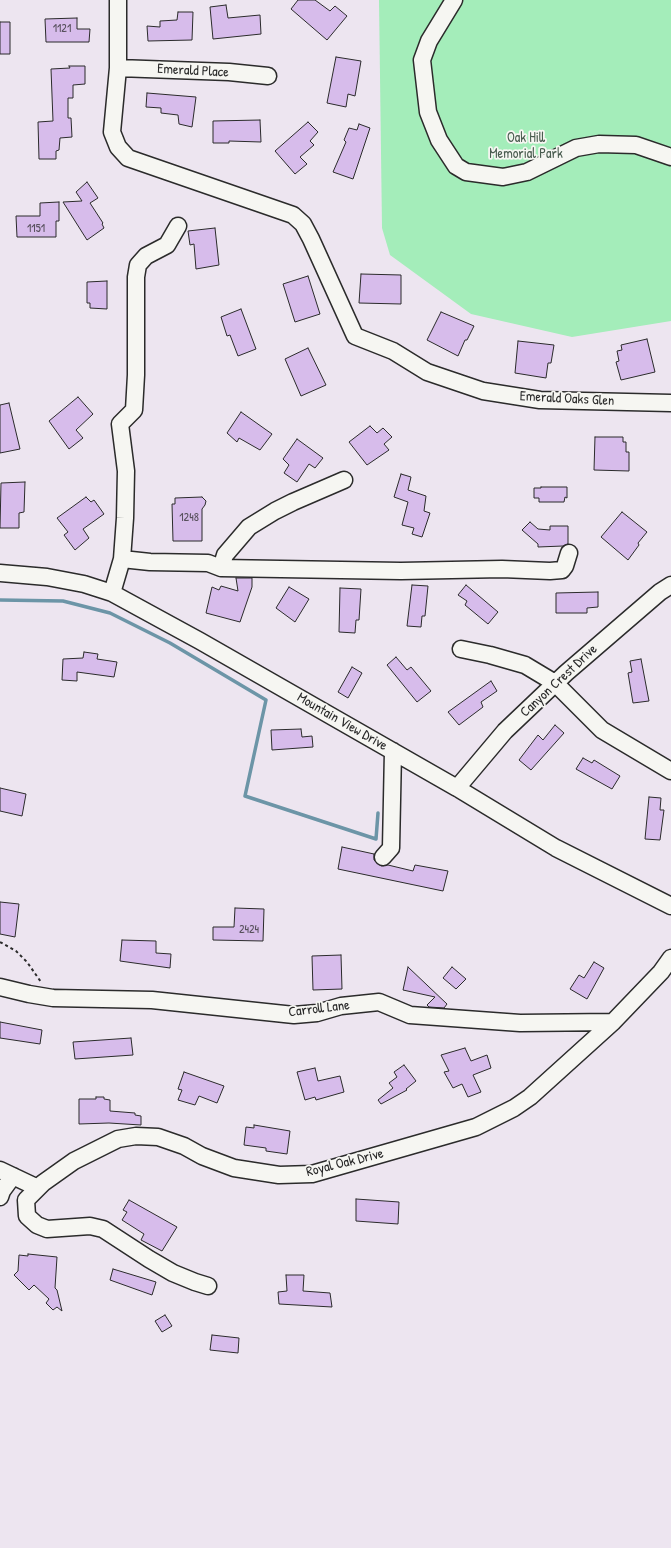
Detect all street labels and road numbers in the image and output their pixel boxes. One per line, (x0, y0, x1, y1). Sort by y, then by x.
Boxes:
street label: Emerald Place (157, 61, 229, 81)
street label: Emerald Oaks Glen (519, 388, 615, 410)
street label: Canyon Crest Drive (517, 641, 601, 721)
street label: Mountain View Drive (294, 689, 390, 755)
street label: Carroll Lane (287, 997, 351, 1021)
street label: Royal Oak Drive (305, 1145, 385, 1181)

